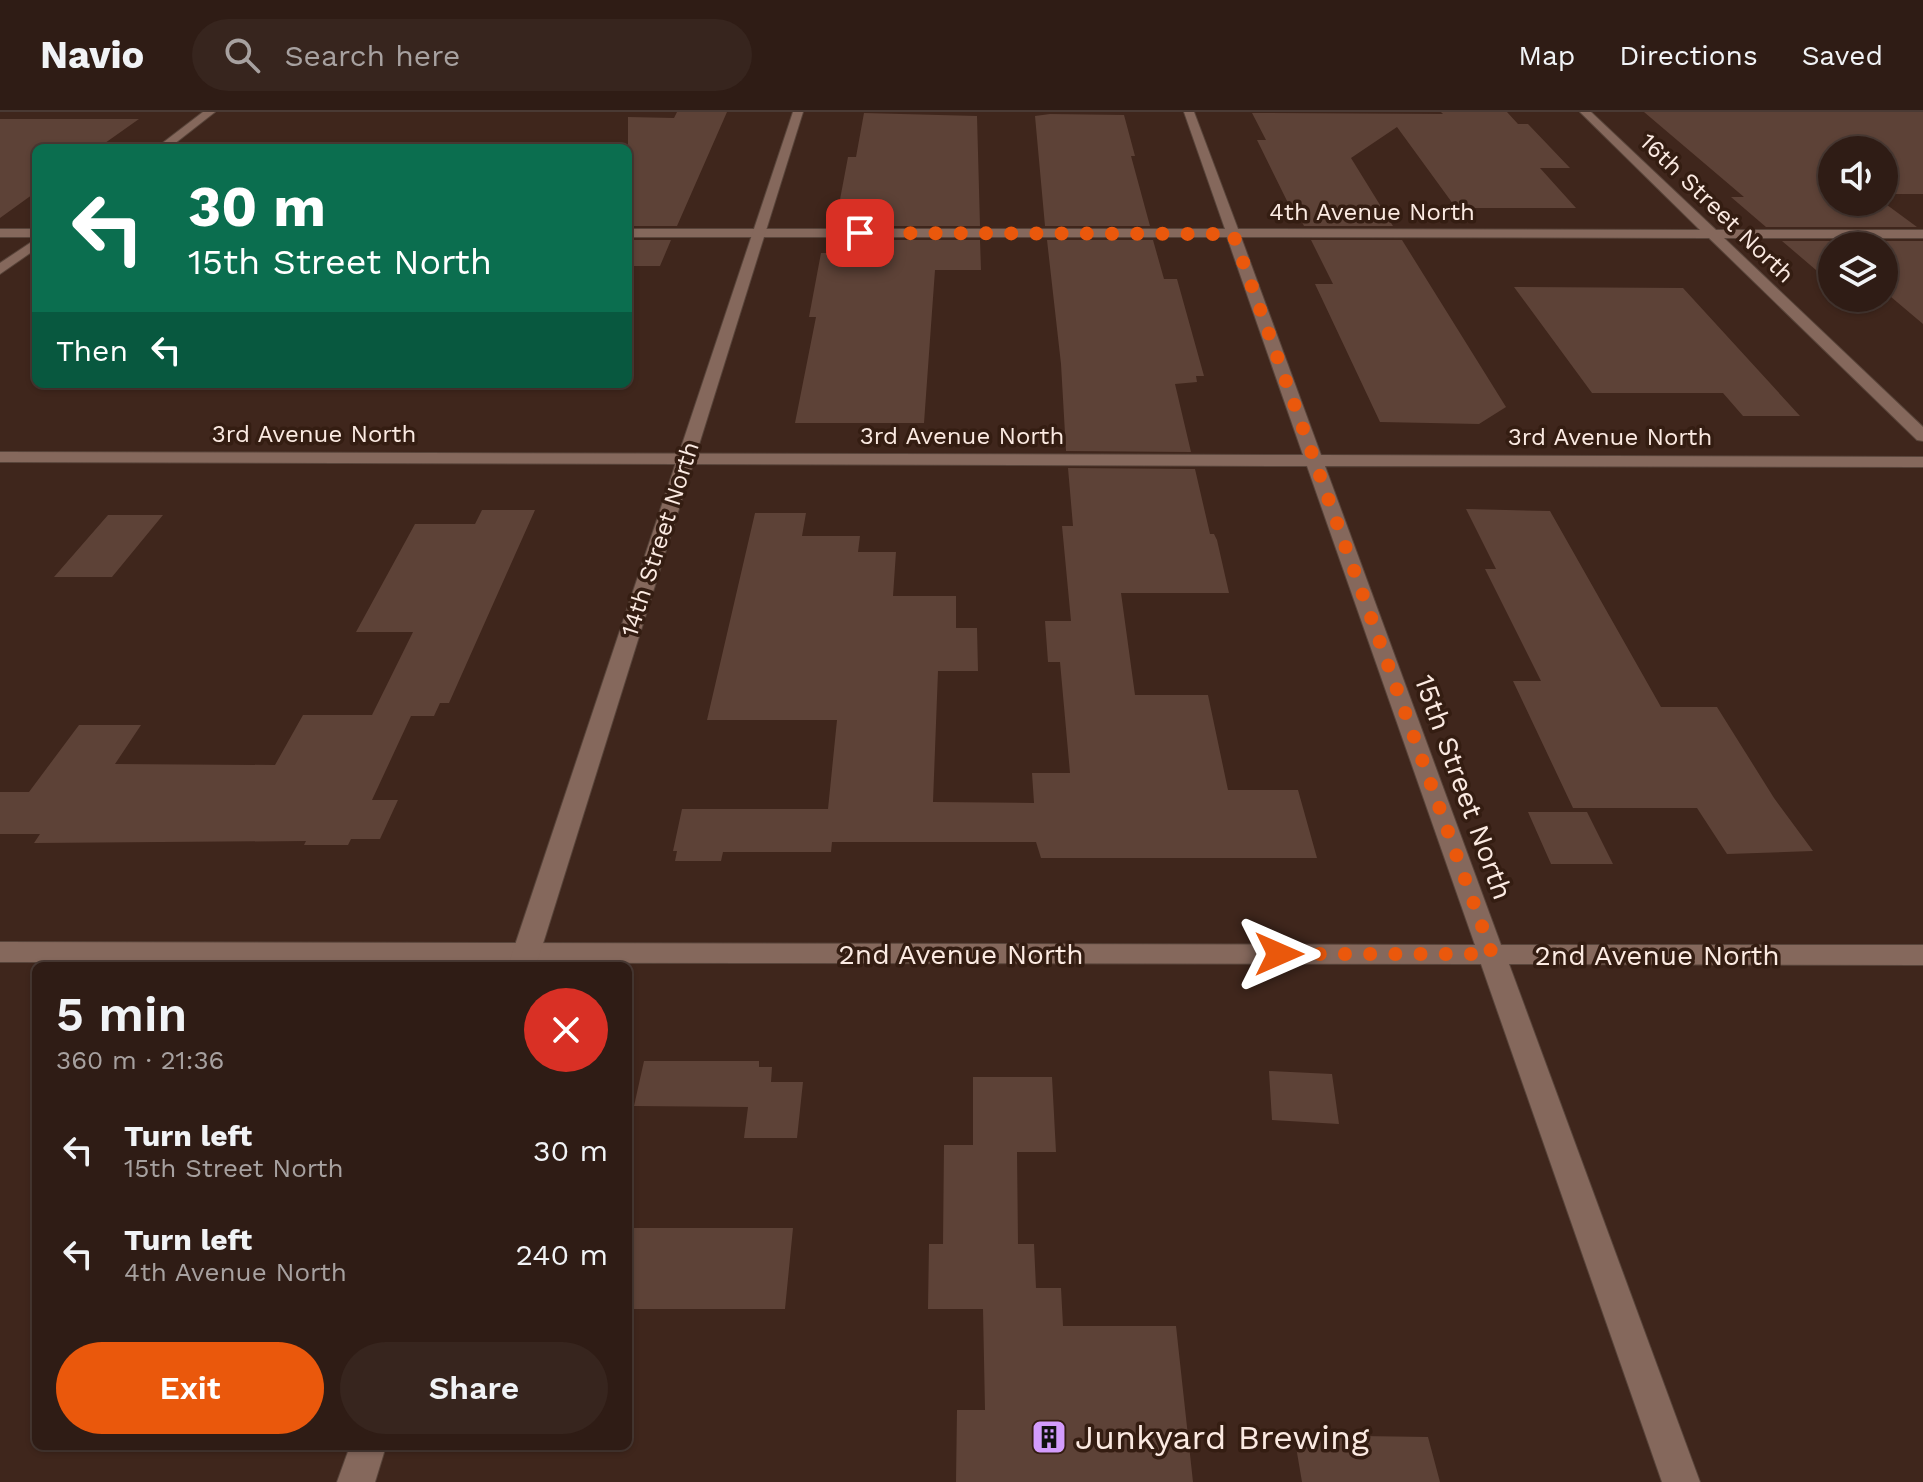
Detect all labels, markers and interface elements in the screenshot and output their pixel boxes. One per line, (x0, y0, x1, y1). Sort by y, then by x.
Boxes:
search box (192, 19, 752, 91)
text: Navio (40, 33, 144, 77)
icon: search (220, 33, 264, 77)
text: Search here (284, 38, 460, 73)
text: Map (1518, 39, 1575, 72)
text: Directions (1619, 39, 1758, 72)
text: Saved (1802, 39, 1883, 72)
street label: 16th Street North (1634, 127, 1800, 289)
map controls (1818, 136, 1898, 312)
button: sound (1818, 136, 1898, 216)
text: 30 m (188, 174, 326, 240)
icon: left (56, 176, 160, 280)
street label: 4th Avenue North (1269, 198, 1475, 226)
pin (826, 199, 894, 267)
icon: arrive (838, 211, 882, 255)
button: layers (1818, 232, 1898, 312)
text: 15th Street North (188, 241, 492, 283)
icon: left (144, 328, 188, 372)
text: Then (56, 333, 128, 368)
street label: 3rd Avenue North (212, 420, 416, 448)
street label: 3rd Avenue North (860, 422, 1064, 450)
street label: 3rd Avenue North (1508, 423, 1712, 451)
street label: 14th Street North (615, 438, 705, 640)
street label: 15th Street North (1408, 670, 1519, 904)
position arrow (1237, 912, 1321, 996)
street label: 2nd Avenue North (838, 938, 1084, 971)
street label: 2nd Avenue North (1534, 939, 1780, 972)
text: 5 min (56, 986, 187, 1043)
button: close (524, 988, 608, 1072)
text: 360 m · 21:36 (56, 1045, 224, 1075)
text: Turn left (124, 1118, 252, 1153)
icon: left (56, 1128, 100, 1172)
text: 30 m (533, 1133, 608, 1168)
text: 15th Street North (124, 1153, 344, 1183)
text: Turn left (124, 1222, 252, 1257)
icon: left (56, 1232, 100, 1276)
text: 240 m (516, 1237, 608, 1272)
text: 4th Avenue North (124, 1257, 347, 1287)
button: Exit (56, 1342, 324, 1434)
button: Share (340, 1342, 608, 1434)
place label: Junkyard Brewing (1075, 1417, 1370, 1457)
building icon: Junkyard Brewing (1030, 1418, 1068, 1456)

